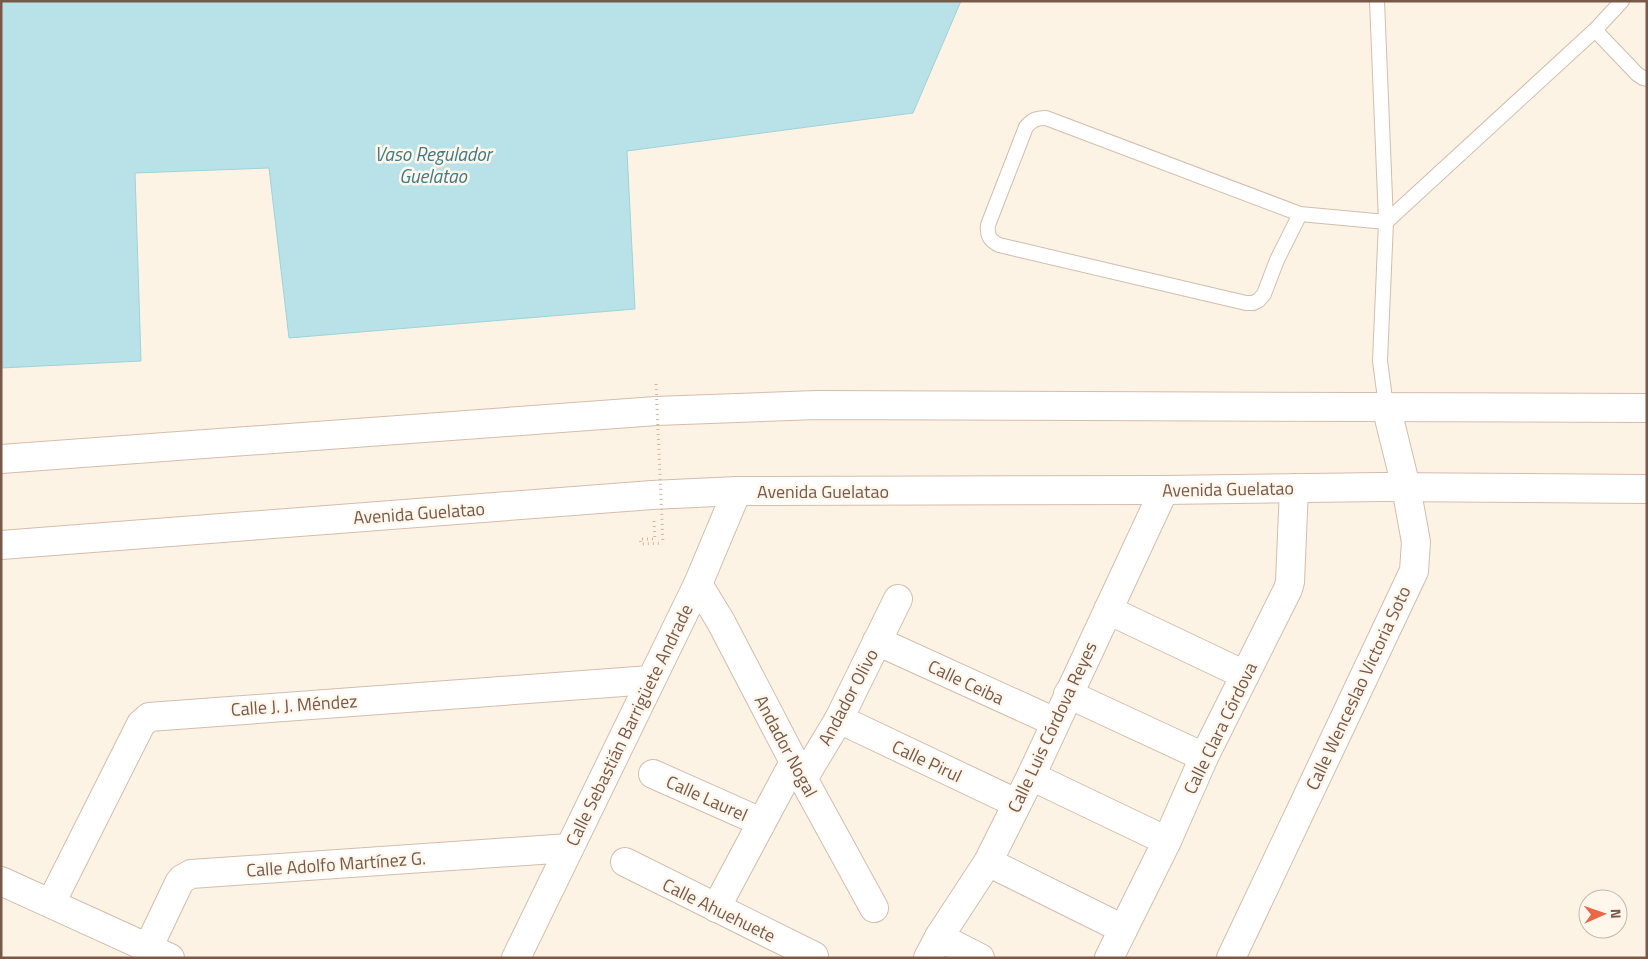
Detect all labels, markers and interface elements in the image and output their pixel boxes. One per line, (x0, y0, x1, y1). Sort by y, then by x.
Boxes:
water label: Vaso Regulador Guelatao (374, 139, 494, 190)
street label: Avenida Guelatao (1162, 474, 1294, 504)
street label: Avenida Guelatao (757, 478, 889, 505)
street label: Avenida Guelatao (352, 495, 486, 531)
street label: Calle Wenceslao Victoria Soto (1299, 581, 1417, 795)
street label: Calle Sebastián Barrigüete Andrade (559, 599, 699, 851)
street label: Calle Luis Córdova Reyes (1000, 637, 1104, 817)
street label: Andador Olivo (811, 644, 885, 750)
street label: Calle Ceiba (923, 653, 1009, 711)
street label: Calle Clara Córdova (1176, 657, 1264, 799)
street label: Calle J. J. Méndez (230, 687, 358, 723)
street label: Andador Nogal (748, 690, 824, 802)
street label: Calle Pirul (887, 733, 967, 789)
street label: Calle Laurel (662, 768, 752, 828)
street label: Calle Adolfo Martínez G. (245, 844, 427, 884)
street label: Calle Ahuehuete (658, 871, 780, 949)
north arrow (1578, 889, 1628, 939)
text: N (1606, 908, 1627, 919)

